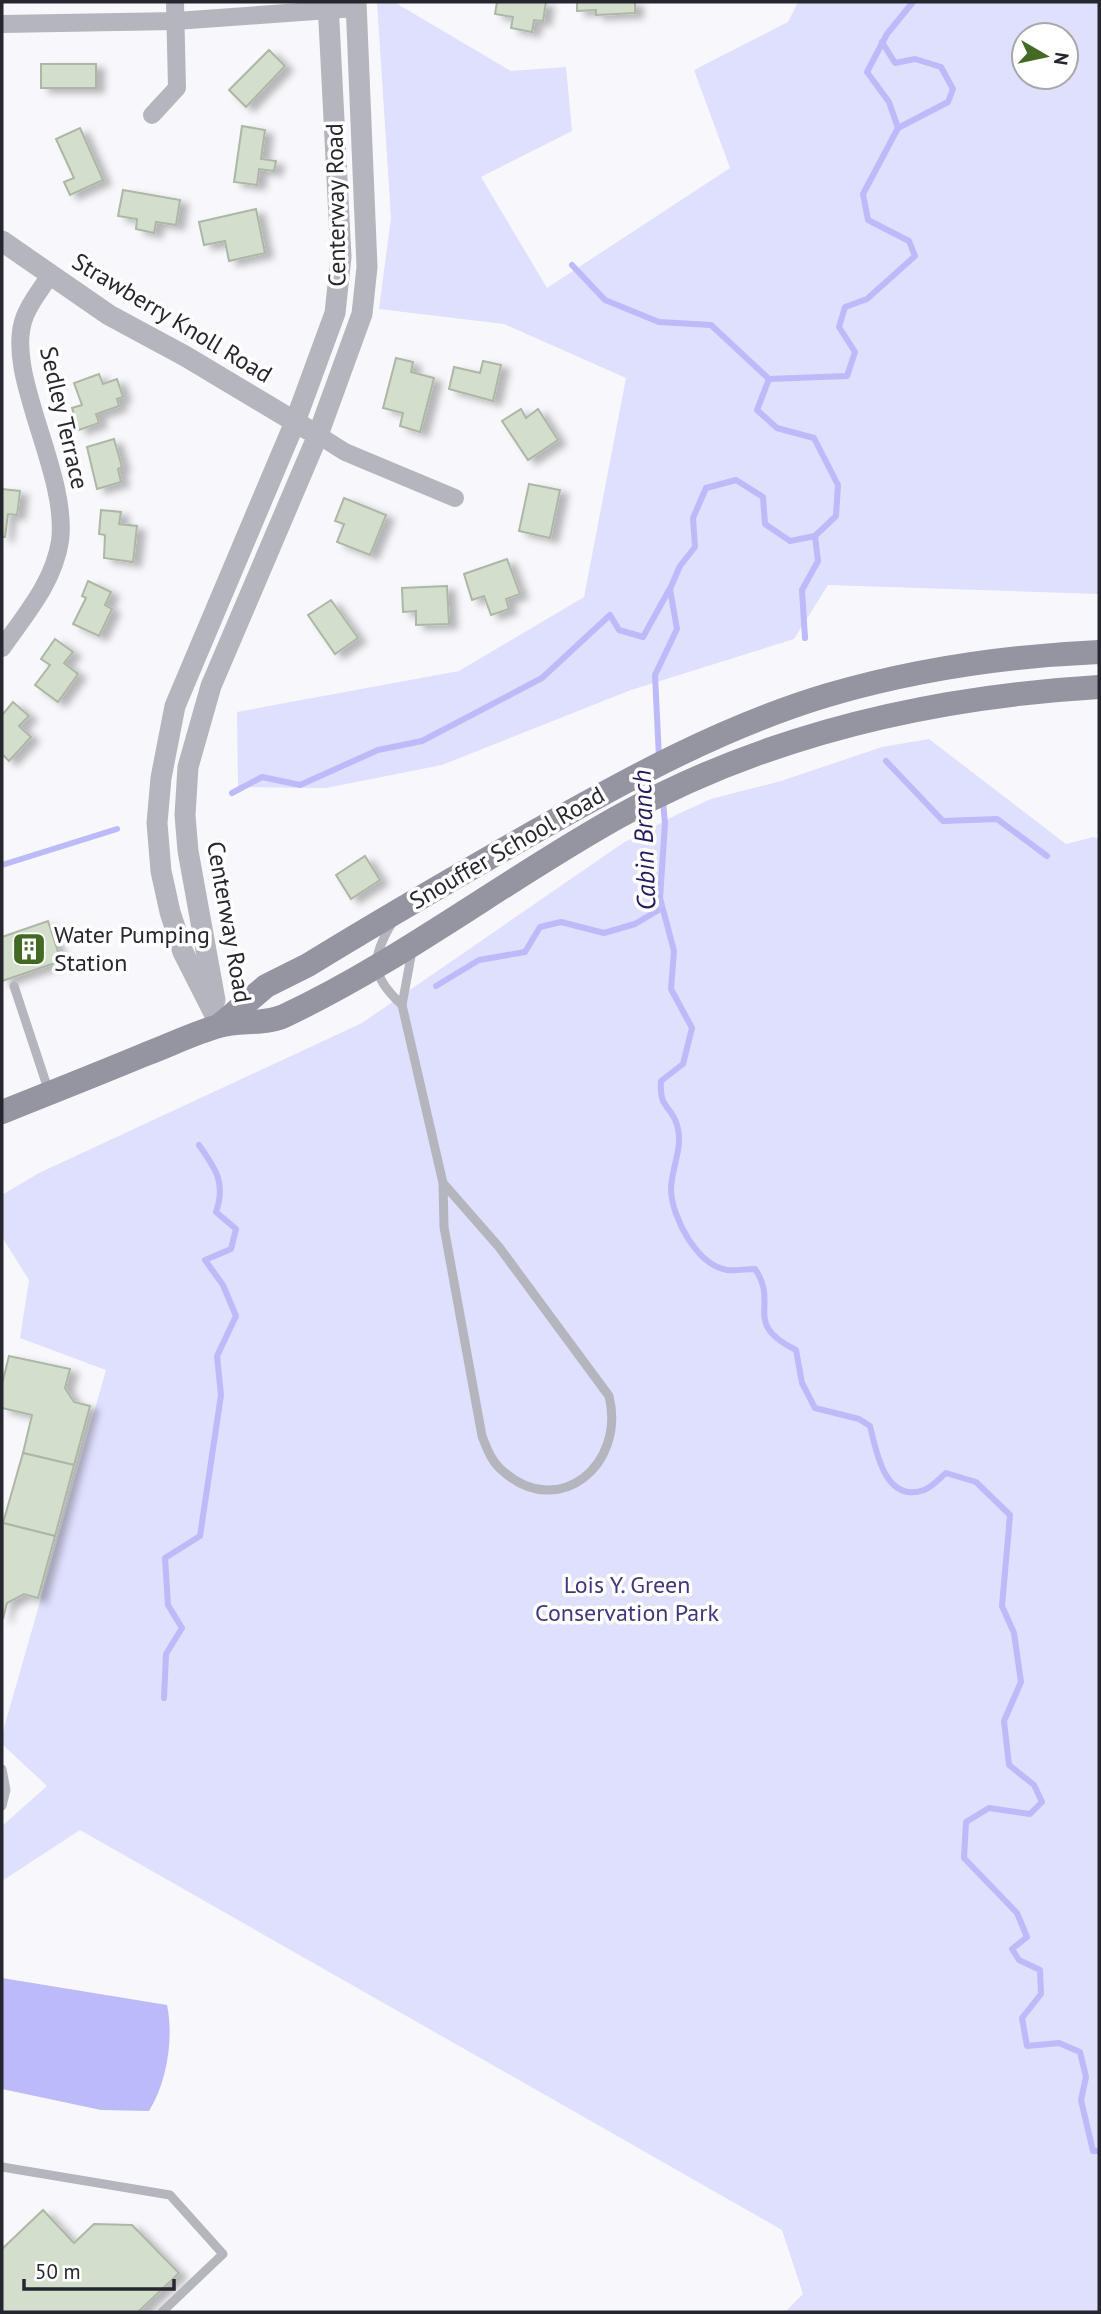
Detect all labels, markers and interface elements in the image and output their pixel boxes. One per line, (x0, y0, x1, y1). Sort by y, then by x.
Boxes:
north arrow (1010, 21, 1080, 91)
text: N (1049, 51, 1075, 67)
street label: Centerway Road (319, 123, 352, 287)
street label: Strawberry Knoll Road (67, 246, 278, 390)
street label: Sedley Terrace (33, 343, 96, 492)
water label: Cabin Branch (625, 769, 662, 911)
street label: Snouffer School Road (404, 779, 610, 916)
street label: Centerway Road (200, 839, 259, 1005)
place label: Water Pumping Station (54, 919, 210, 978)
building icon: Water Pumping Station (10, 930, 48, 968)
park label: Lois Y. Green Conservation Park (535, 1569, 719, 1628)
scale bar (24, 2248, 175, 2292)
text: 50 m (35, 2258, 81, 2285)

